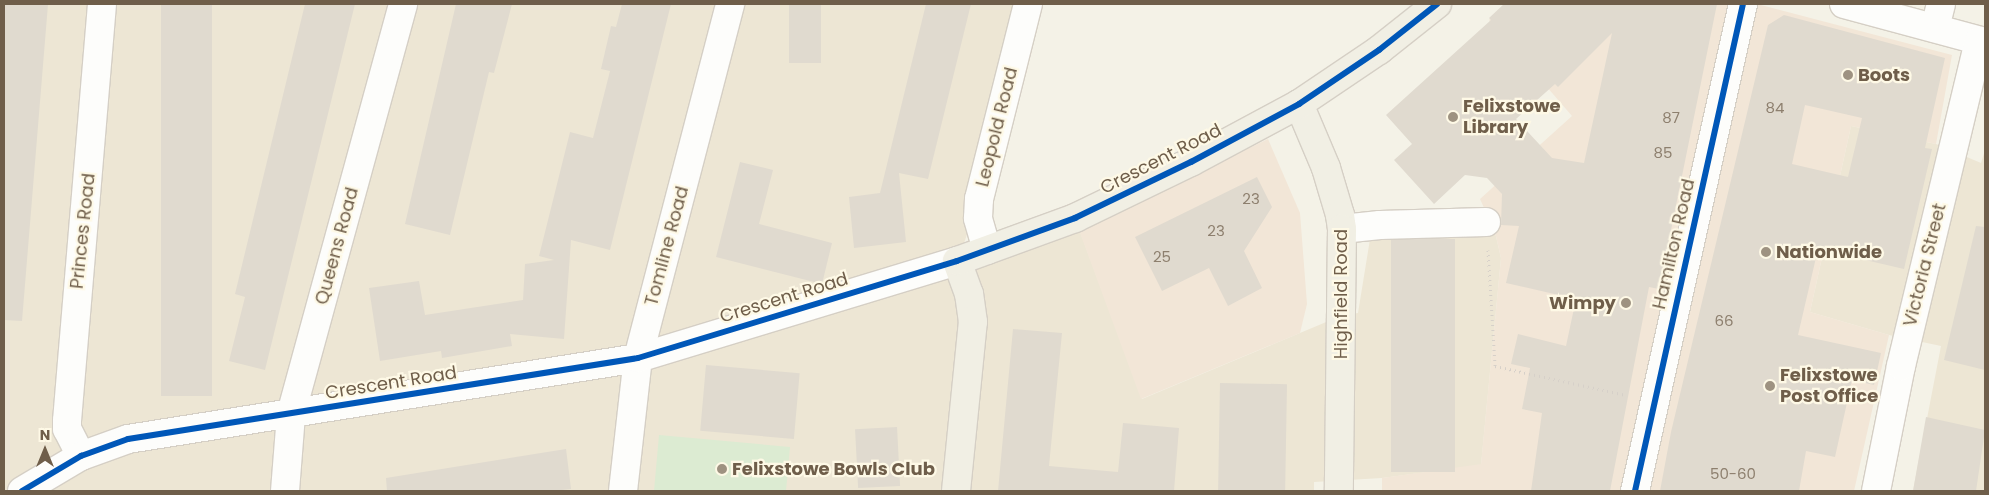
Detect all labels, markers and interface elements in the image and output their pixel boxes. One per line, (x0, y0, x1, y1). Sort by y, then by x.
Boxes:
place label: Boots (1858, 64, 1910, 86)
street label: Leopold Road (972, 65, 1022, 189)
marker: Boots (1842, 69, 1854, 81)
place label: Felixstowe Library (1463, 96, 1561, 138)
house number: 84 (1766, 99, 1784, 117)
house number: 87 (1662, 109, 1680, 127)
marker: Felixstowe Library (1447, 111, 1459, 123)
street label: Crescent Road (1097, 119, 1225, 199)
house number: 85 (1654, 144, 1672, 162)
street label: Princes Road (66, 172, 100, 290)
street label: Hamilton Road (1648, 177, 1700, 311)
street label: Tomline Road (641, 184, 693, 308)
street label: Queens Road (311, 185, 363, 307)
house number: 23 (1242, 190, 1260, 208)
street label: Victoria Street (1899, 201, 1951, 329)
house number: 23 (1207, 222, 1225, 240)
street label: Highfield Road (1330, 229, 1352, 359)
place label: Nationwide (1776, 241, 1882, 263)
marker: Nationwide (1760, 246, 1772, 258)
house number: 25 (1153, 248, 1171, 266)
street label: Crescent Road (717, 268, 851, 328)
place label: Wimpy (1549, 292, 1616, 314)
marker: Wimpy (1620, 297, 1632, 309)
house number: 66 (1714, 312, 1734, 330)
street label: Crescent Road (324, 362, 458, 404)
place label: Felixstowe Post Office (1780, 365, 1878, 408)
marker: Felixstowe Post Office (1764, 380, 1776, 392)
north arrow (20, 425, 70, 475)
text: N (40, 425, 50, 445)
place label: Felixstowe Bowls Club (732, 458, 935, 480)
marker: Felixstowe Bowls Club (716, 463, 728, 475)
house number: 50-60 (1710, 465, 1756, 483)

